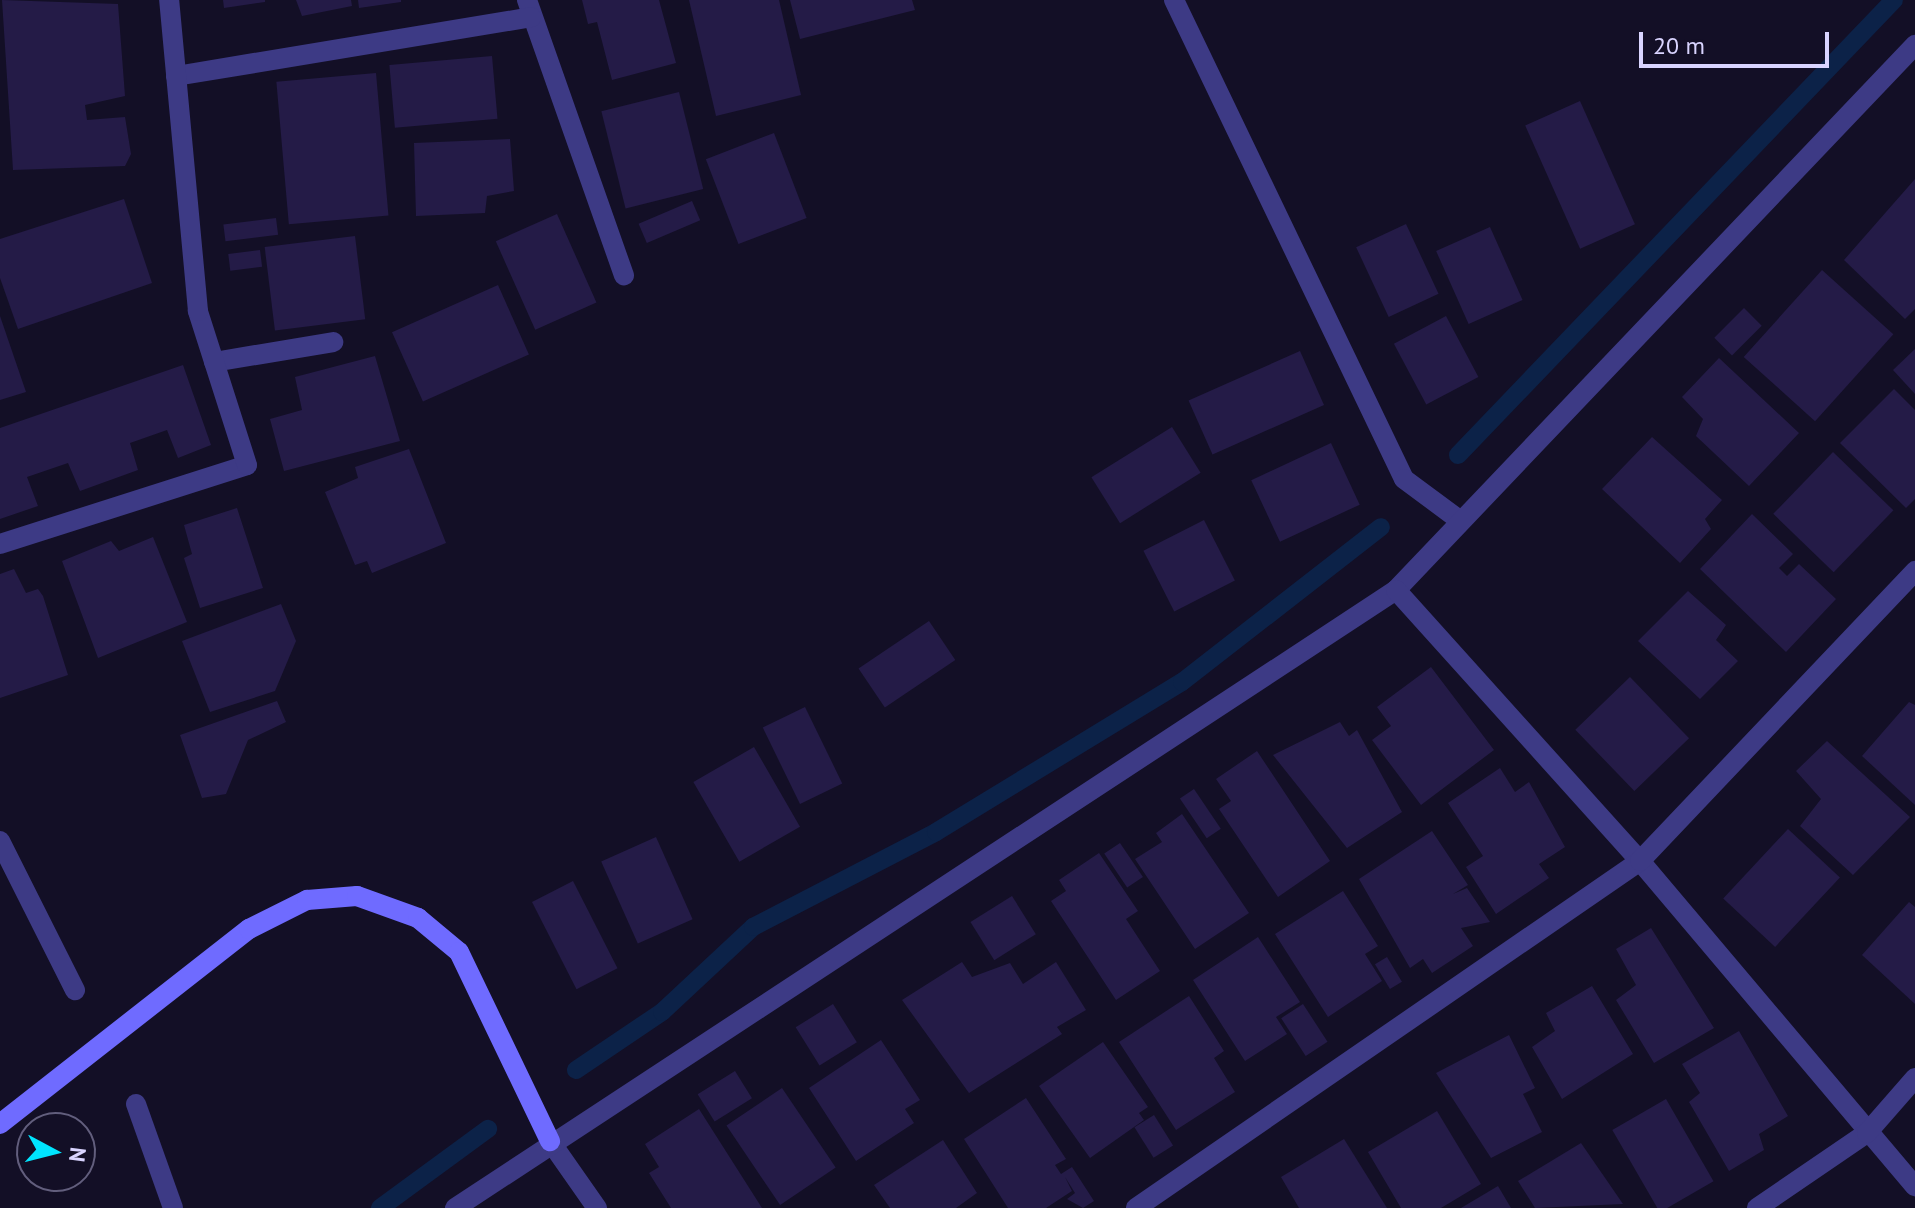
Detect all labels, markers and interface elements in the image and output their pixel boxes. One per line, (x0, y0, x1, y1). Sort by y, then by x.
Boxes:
scale bar (1643, 16, 1833, 66)
text: 20 m (1653, 30, 1705, 61)
north arrow (16, 1112, 96, 1192)
text: N (63, 1146, 93, 1164)

